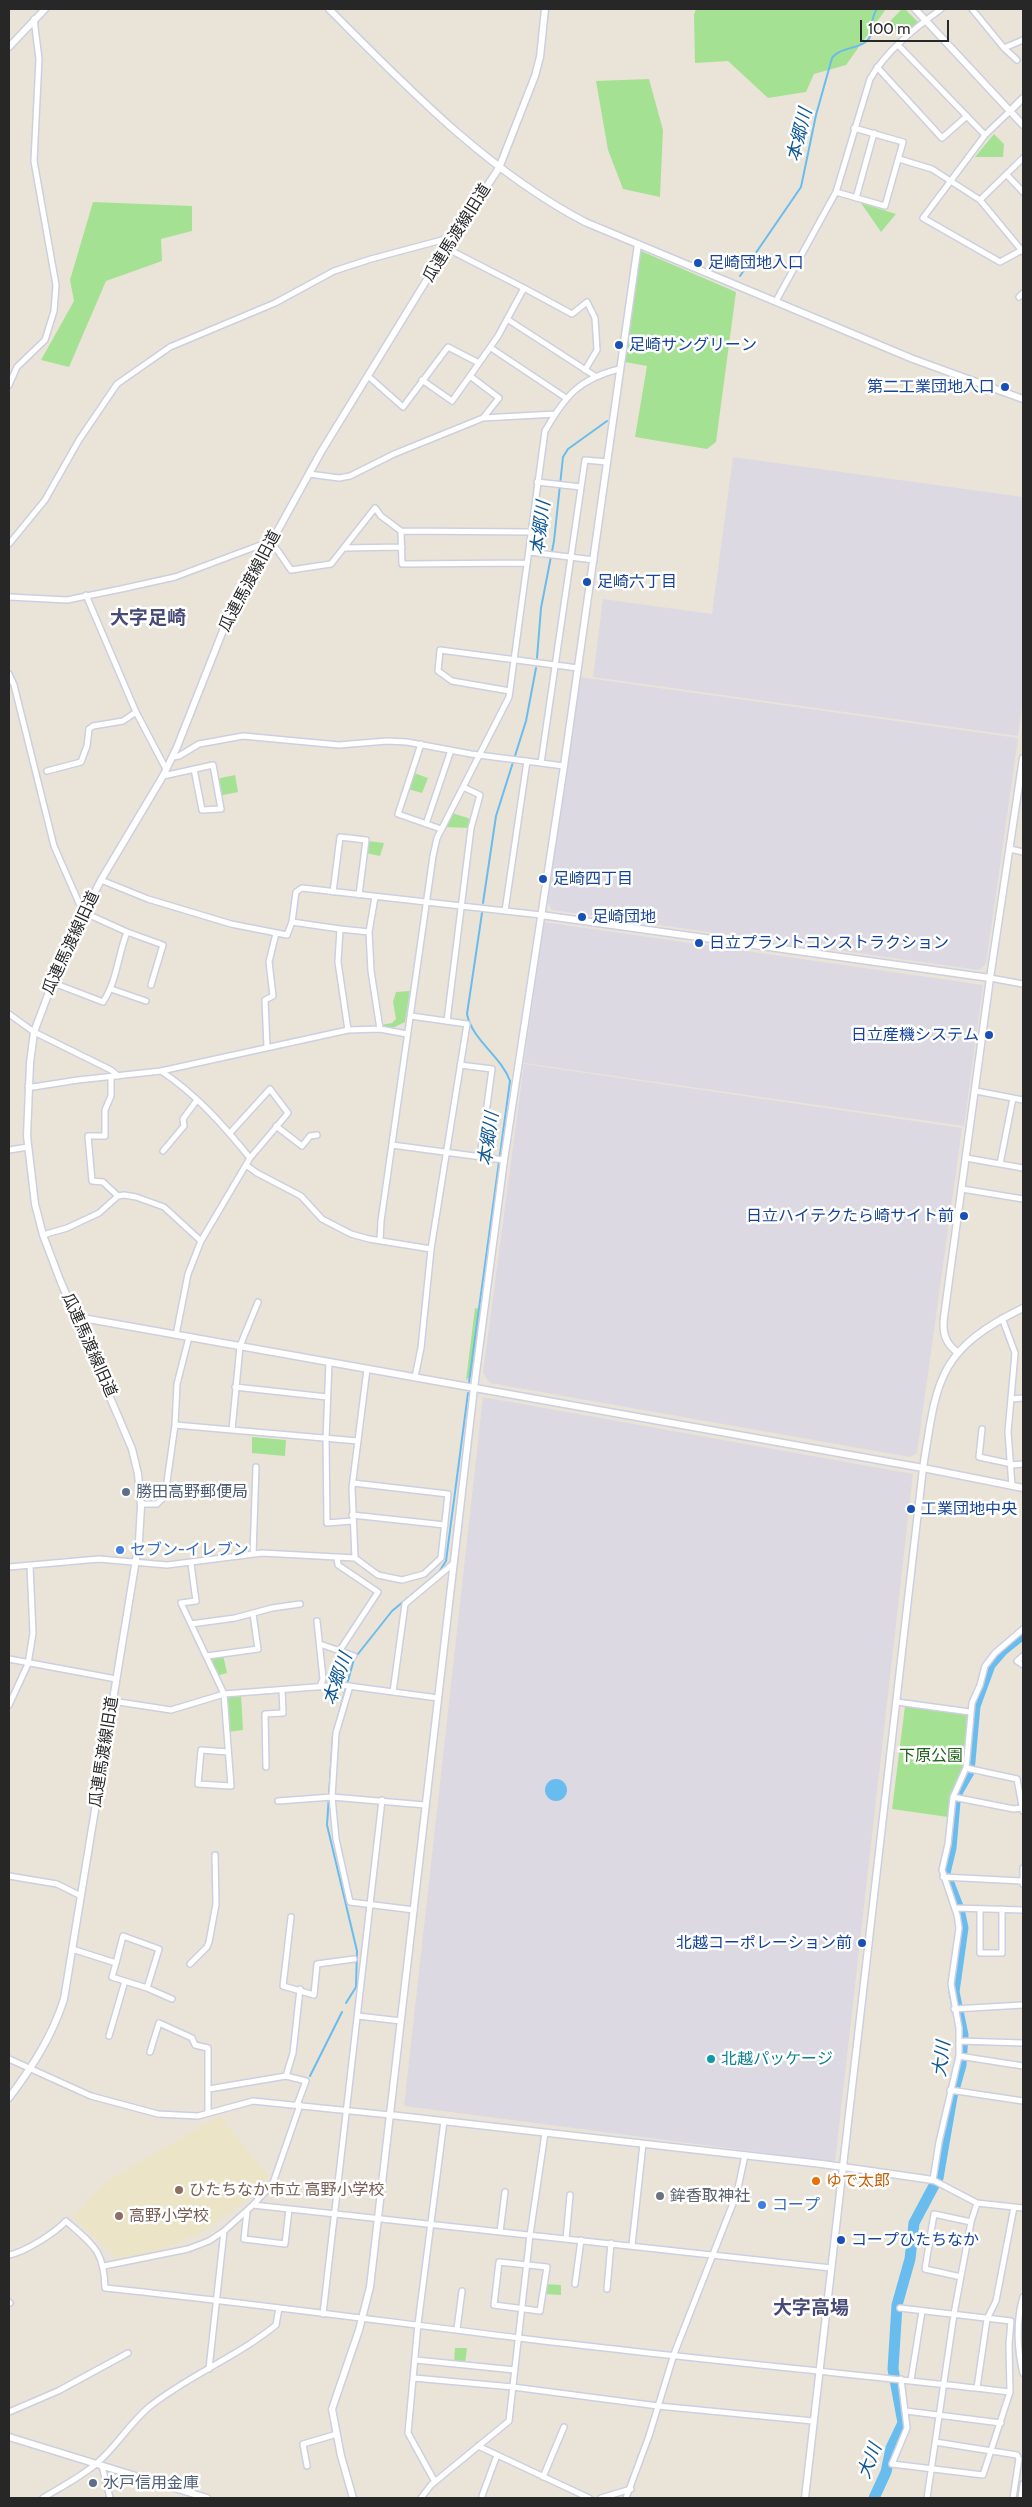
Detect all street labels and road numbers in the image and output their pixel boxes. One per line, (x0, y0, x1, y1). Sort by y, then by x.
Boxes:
street label: 瓜連馬渡線旧道 (419, 180, 495, 286)
street label: 瓜連馬渡線旧道 (215, 527, 285, 635)
street label: 瓜連馬渡線旧道 (39, 888, 103, 998)
street label: 瓜連馬渡線旧道 (57, 1290, 121, 1400)
street label: 瓜連馬渡線旧道 (86, 1695, 122, 1809)

